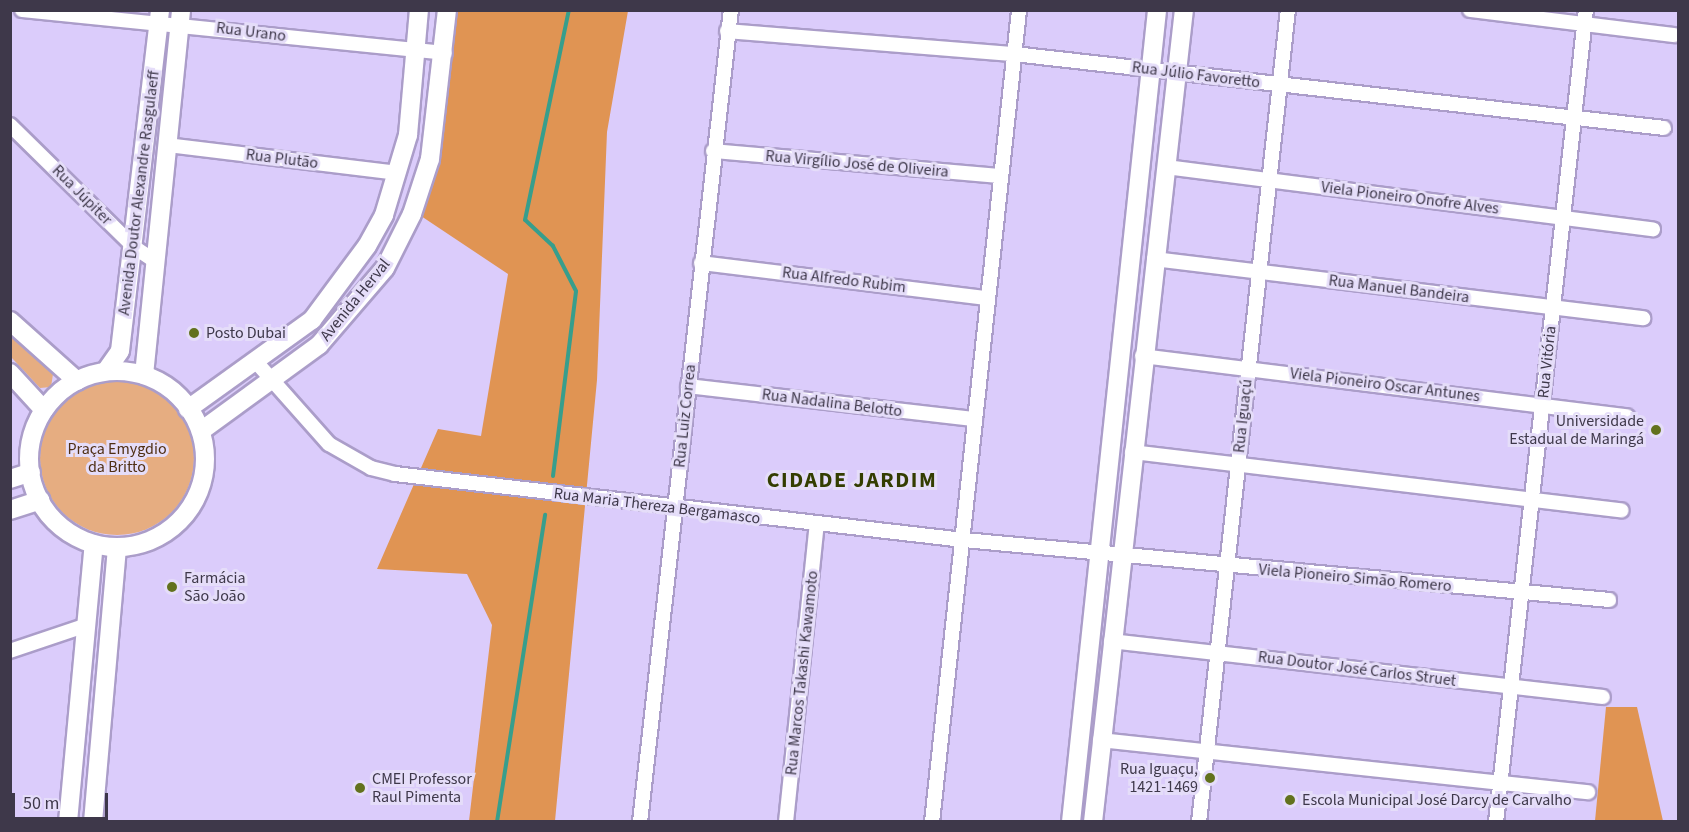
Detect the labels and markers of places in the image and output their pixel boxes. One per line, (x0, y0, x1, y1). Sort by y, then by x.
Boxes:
place label: Posto Dubai (206, 323, 286, 343)
marker: Posto Dubai (187, 326, 201, 340)
place label: Universidade Estadual de Maringá (1509, 411, 1644, 449)
marker: Universidade Estadual de Maringá (1649, 423, 1663, 437)
place label: Farmácia São João (184, 568, 246, 606)
marker: Farmácia São João (165, 580, 179, 594)
place label: Rua Iguaçu, 1421-1469 (1120, 759, 1198, 797)
place label: CMEI Professor Raul Pimenta (372, 769, 472, 807)
marker: Rua Iguaçu, 1421-1469 (1203, 771, 1217, 785)
marker: CMEI Professor Raul Pimenta (353, 781, 367, 795)
place label: Escola Municipal José Darcy de Carvalho (1302, 790, 1572, 810)
marker: Escola Municipal José Darcy de Carvalho (1283, 793, 1297, 807)

